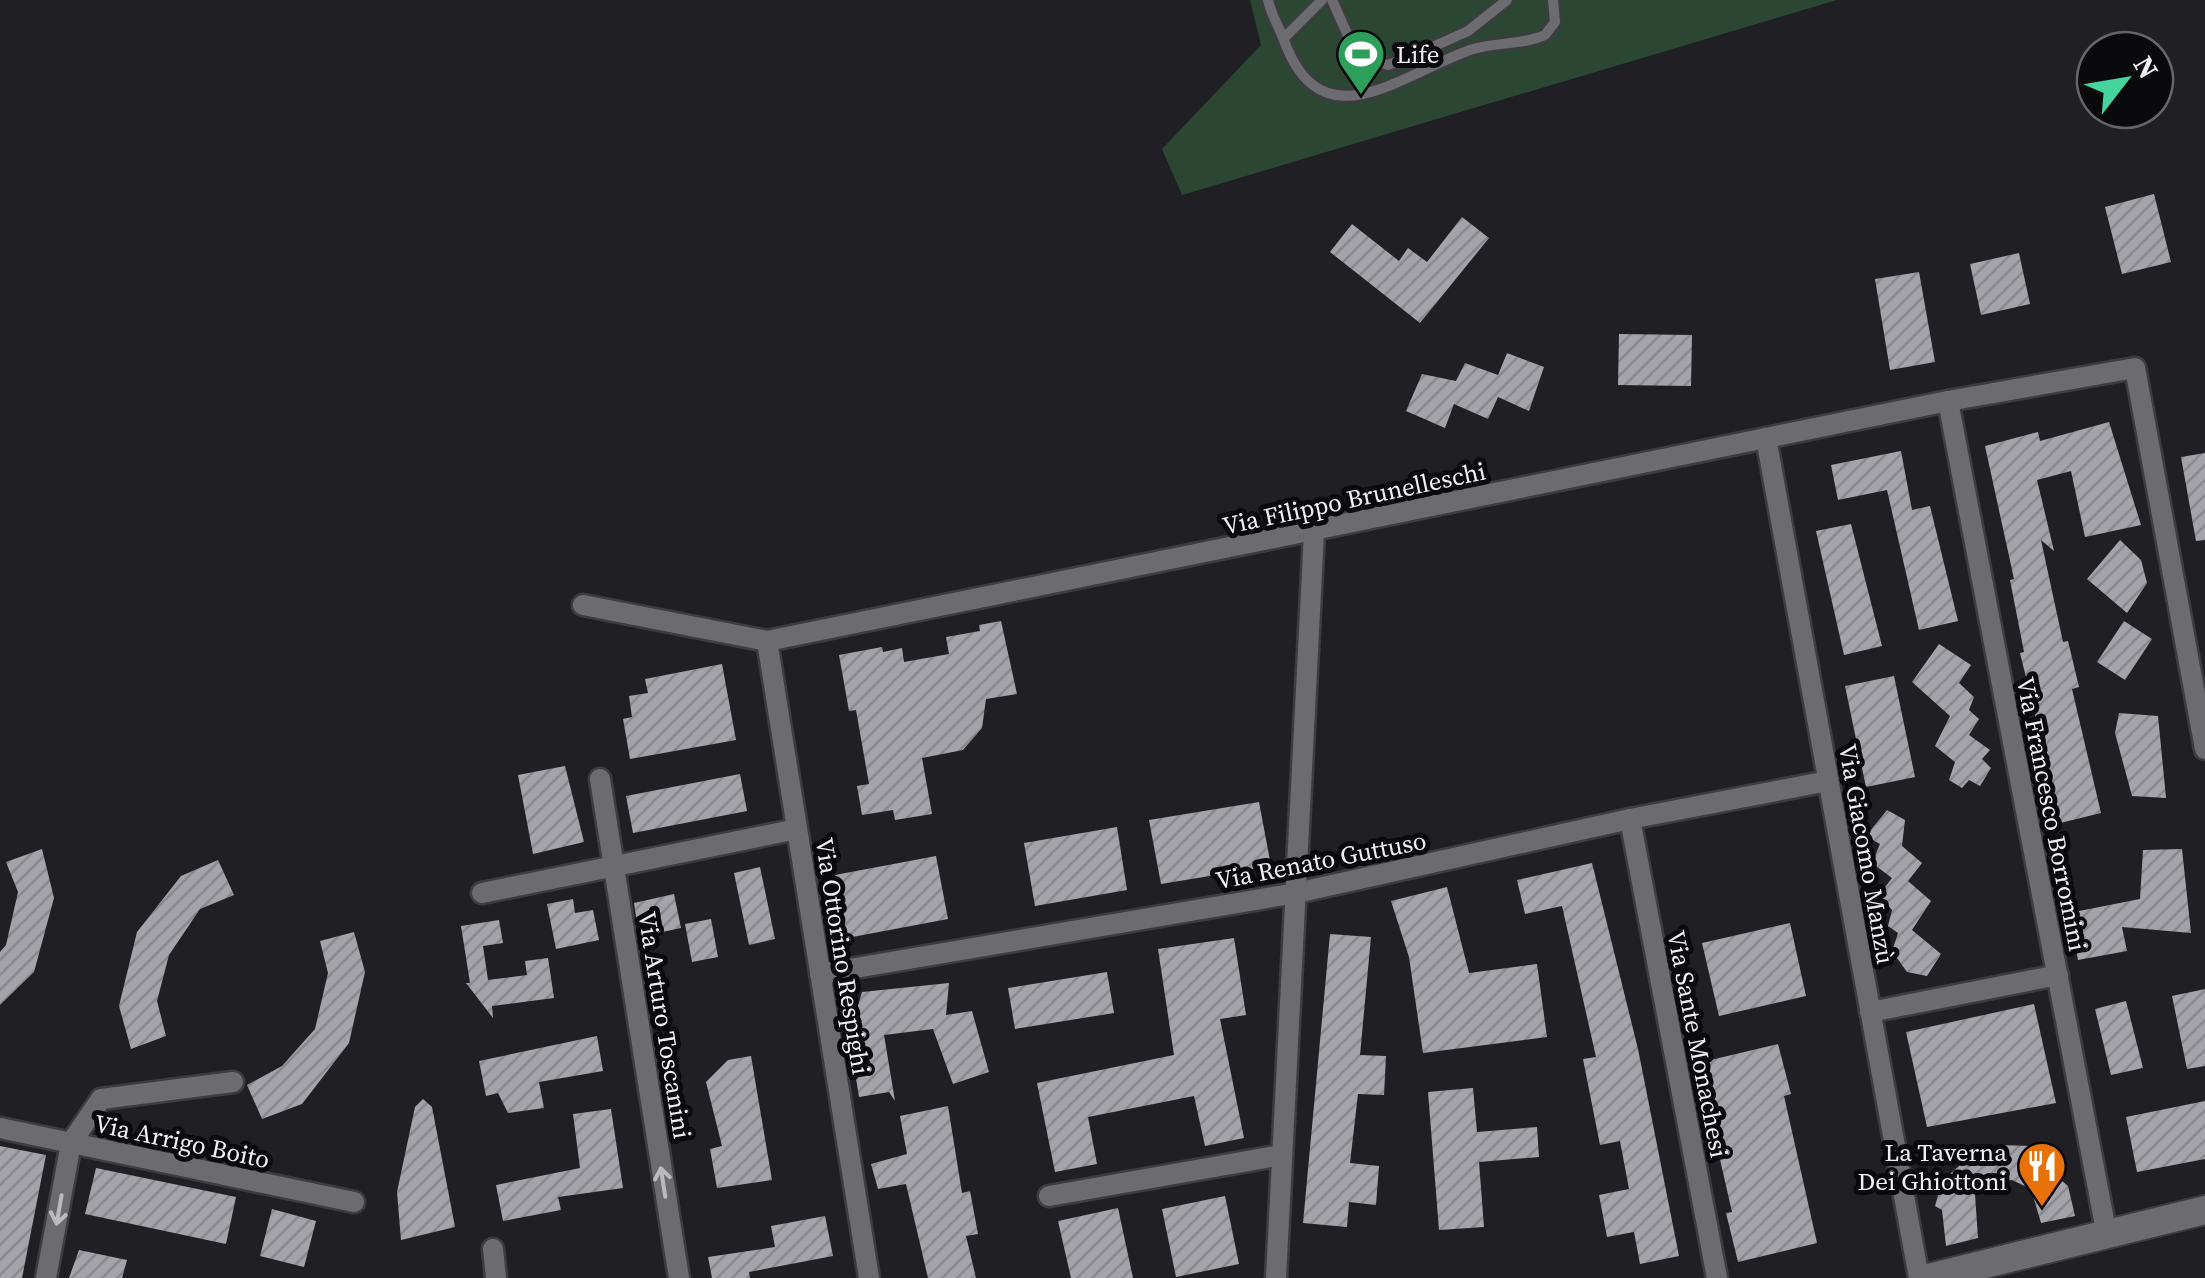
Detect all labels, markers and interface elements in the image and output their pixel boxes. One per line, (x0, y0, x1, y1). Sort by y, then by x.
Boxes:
sports icon: Life (1335, 28, 1387, 96)
north arrow (2075, 30, 2175, 130)
place label: Life (1396, 37, 1440, 71)
text: N (2125, 49, 2168, 86)
street label: Via Filippo Brunelleschi (1219, 453, 1489, 543)
street label: Via Francesco Borromini (2009, 674, 2095, 954)
street label: Via Giacomo Manzù (1831, 741, 1903, 967)
street label: Via Renato Guttuso (1213, 823, 1429, 897)
street label: Via Ottorino Respighi (807, 835, 879, 1077)
street label: Via Arturo Toscanini (630, 909, 700, 1141)
street label: Via Sante Monachesi (1659, 927, 1737, 1161)
street label: Via Arrigo Boito (91, 1106, 273, 1176)
place label: La Taverna Dei Ghiottoni (1857, 1135, 2007, 1198)
restaurant icon: La Taverna Dei Ghiottoni (2016, 1140, 2068, 1208)
one-way arrow (654, 1166, 672, 1198)
one-way arrow (48, 1194, 67, 1226)

